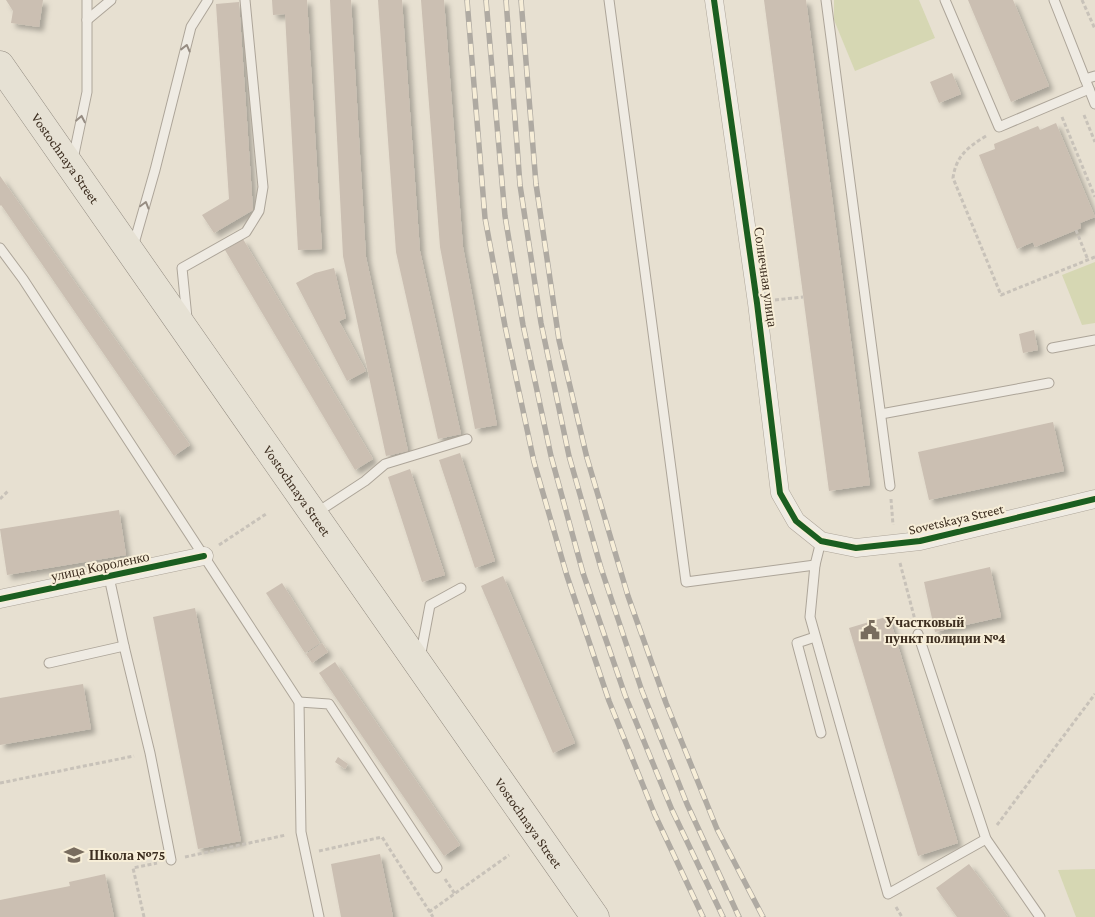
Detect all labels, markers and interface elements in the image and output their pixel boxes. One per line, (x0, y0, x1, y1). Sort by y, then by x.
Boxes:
one-way arrow (180, 43, 191, 52)
street label: Vostochnaya Street (28, 110, 103, 207)
one-way arrow (76, 114, 86, 123)
one-way arrow (139, 201, 149, 209)
street label: Солнечная улица (751, 226, 781, 329)
street label: Vostochnaya Street (260, 442, 334, 539)
street label: Sovetskaya Street (907, 500, 1006, 538)
street label: улица Короленко (49, 548, 151, 584)
place label: Участковый пункт полиции №4 (885, 614, 1006, 646)
public building icon: Участковый пункт полиции №4 (859, 619, 881, 641)
street label: Vostochnaya Street (491, 774, 566, 871)
school or university icon: Школа №75 (63, 844, 85, 866)
place label: Школа №75 (89, 847, 165, 863)

